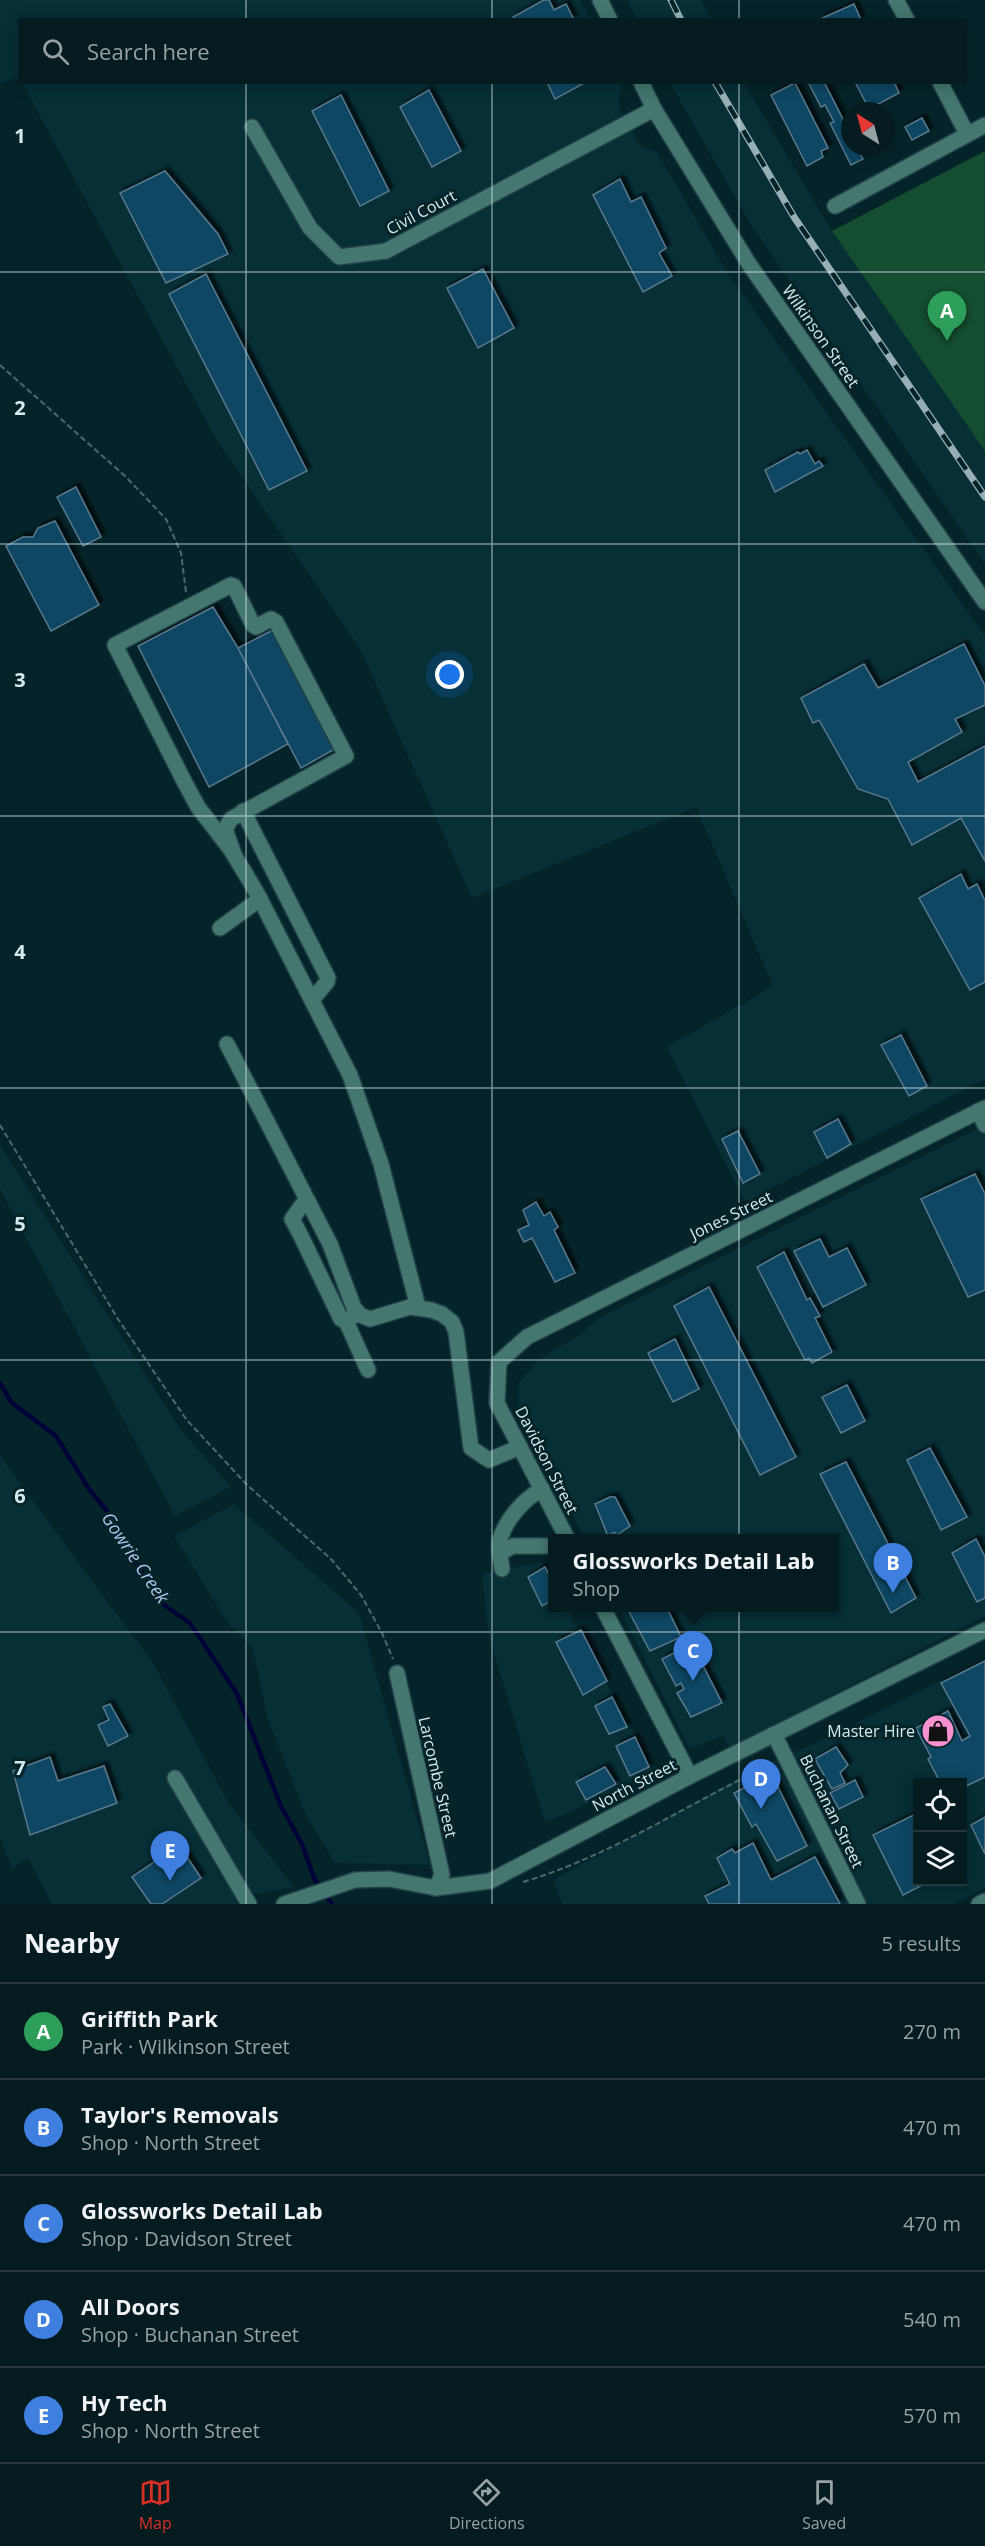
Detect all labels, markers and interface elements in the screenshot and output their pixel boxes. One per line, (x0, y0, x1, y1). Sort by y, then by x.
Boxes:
search box (18, 18, 967, 84)
icon: search (39, 35, 72, 68)
text: Search here (87, 36, 210, 66)
north arrow (841, 102, 895, 156)
text: 1 (14, 122, 26, 149)
street label: Civil Court (382, 184, 460, 240)
street label: Wilkinson Street (777, 280, 865, 392)
pin: A (928, 292, 966, 341)
text: 2 (14, 394, 26, 421)
your location (435, 660, 464, 689)
text: 3 (14, 666, 26, 693)
text: 4 (14, 938, 26, 965)
street label: Jones Street (684, 1185, 776, 1245)
text: 5 (14, 1210, 26, 1237)
street label: Davidson Street (510, 1402, 584, 1518)
text: 6 (14, 1482, 26, 1509)
water label: Gowrie Creek (97, 1507, 176, 1609)
popup (548, 1534, 839, 1612)
pin: B (874, 1544, 912, 1593)
text: Glossworks Detail Lab (573, 1545, 814, 1575)
text: Shop (573, 1575, 620, 1602)
pin: C (674, 1632, 712, 1681)
shop icon: Master Hire (920, 1713, 956, 1749)
street label: Larcombe Street (413, 1714, 463, 1840)
place label: Master Hire (827, 1720, 915, 1742)
street label: Buchanan Street (795, 1751, 869, 1872)
street label: North Street (588, 1753, 680, 1816)
text: 7 (14, 1754, 26, 1781)
pin: D (742, 1760, 780, 1809)
map controls (913, 1778, 967, 1886)
button: locate (913, 1778, 967, 1832)
pin: E (150, 1832, 190, 1881)
button: layers (913, 1832, 967, 1886)
text: Nearby (24, 1925, 119, 1961)
text: 5 results (881, 1930, 961, 1957)
text: Griffith Park (81, 2003, 218, 2033)
text: A (37, 2018, 50, 2045)
text: 270 m (903, 2018, 961, 2045)
text: Park · Wilkinson Street (81, 2033, 290, 2060)
text: Taylor's Removals (81, 2099, 279, 2129)
text: B (37, 2114, 50, 2141)
text: 470 m (903, 2114, 961, 2141)
text: Shop · North Street (81, 2129, 260, 2156)
text: Glossworks Detail Lab (81, 2195, 323, 2225)
text: C (37, 2210, 50, 2237)
text: 470 m (903, 2210, 961, 2237)
text: Shop · Davidson Street (81, 2225, 292, 2252)
text: All Doors (81, 2291, 180, 2321)
text: D (36, 2306, 51, 2333)
text: 540 m (903, 2306, 961, 2333)
text: Shop · Buchanan Street (81, 2321, 299, 2348)
text: Hy Tech (81, 2387, 168, 2417)
text: E (38, 2402, 49, 2429)
text: 570 m (903, 2402, 961, 2429)
text: Shop · North Street (81, 2417, 260, 2444)
tab: Map (139, 2476, 172, 2534)
tab: Directions (449, 2476, 525, 2534)
tab: Saved (802, 2476, 846, 2534)

